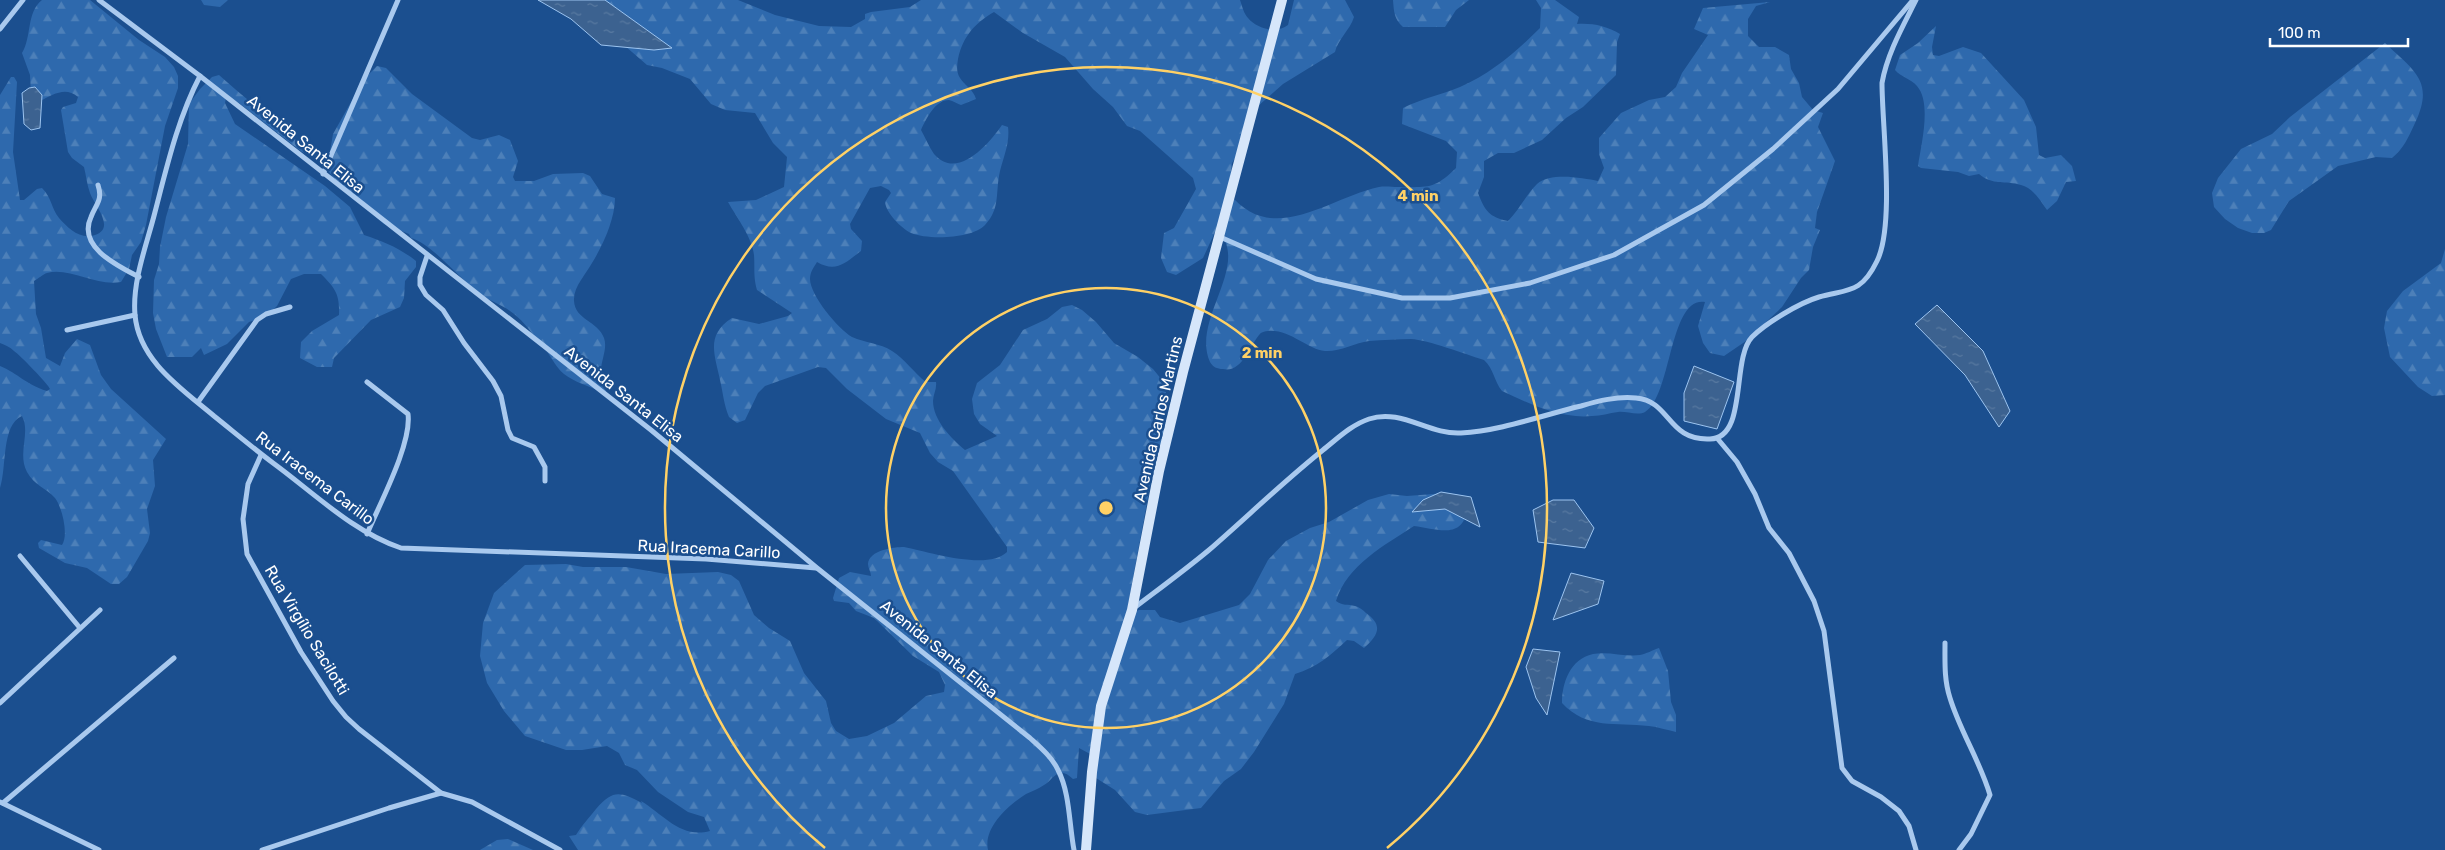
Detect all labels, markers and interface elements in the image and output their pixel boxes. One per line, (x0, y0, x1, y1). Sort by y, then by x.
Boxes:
scale bar (2270, 15, 2408, 47)
text: 100 m (2278, 24, 2320, 42)
street label: Avenida Santa Elisa (244, 91, 368, 197)
text: 4 min (1397, 187, 1439, 205)
street label: Avenida Carlos Martins (1130, 334, 1186, 504)
street label: Avenida Santa Elisa (561, 342, 687, 446)
text: 2 min (1242, 344, 1282, 362)
street label: Rua Iracema Carillo (252, 427, 378, 529)
centre of rings (1097, 499, 1115, 517)
street label: Rua Iracema Carillo (637, 536, 781, 562)
street label: Rua Virgílio Sacilotti (261, 562, 353, 698)
street label: Avenida Santa Elisa (877, 596, 1001, 702)

